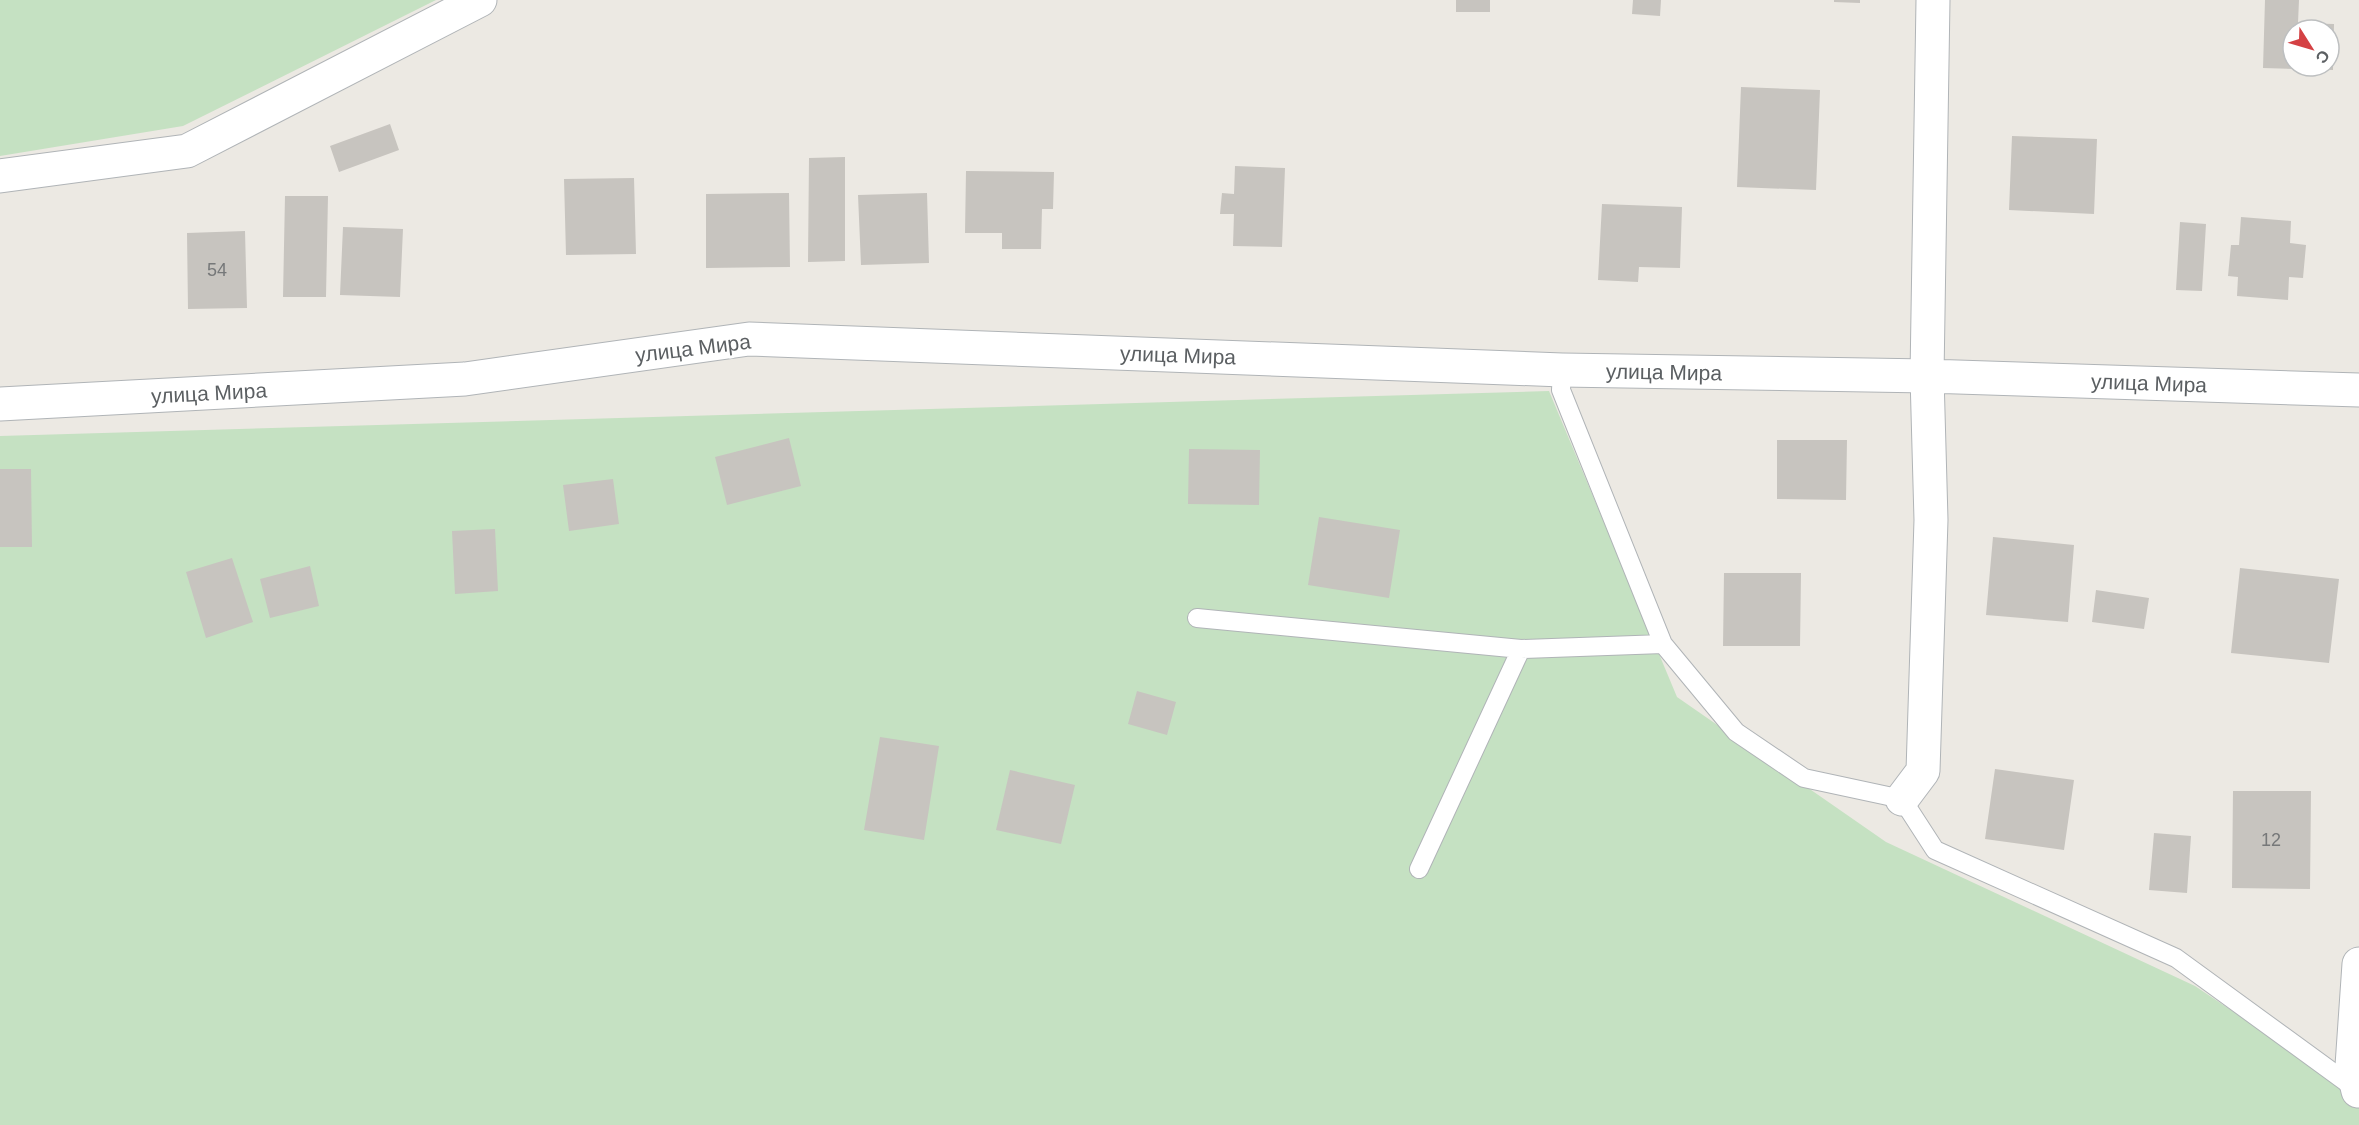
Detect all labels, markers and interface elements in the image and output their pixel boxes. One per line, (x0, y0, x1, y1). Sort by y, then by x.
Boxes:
north arrow (2281, 18, 2341, 78)
text: С (2312, 47, 2333, 67)
house number: 54 (207, 260, 227, 280)
street label: улица Мира (634, 329, 752, 366)
street label: улица Мира (1120, 341, 1237, 369)
street label: улица Мира (1606, 359, 1723, 385)
street label: улица Мира (2091, 369, 2208, 397)
street label: улица Мира (150, 378, 268, 408)
house number: 12 (2261, 830, 2281, 850)

